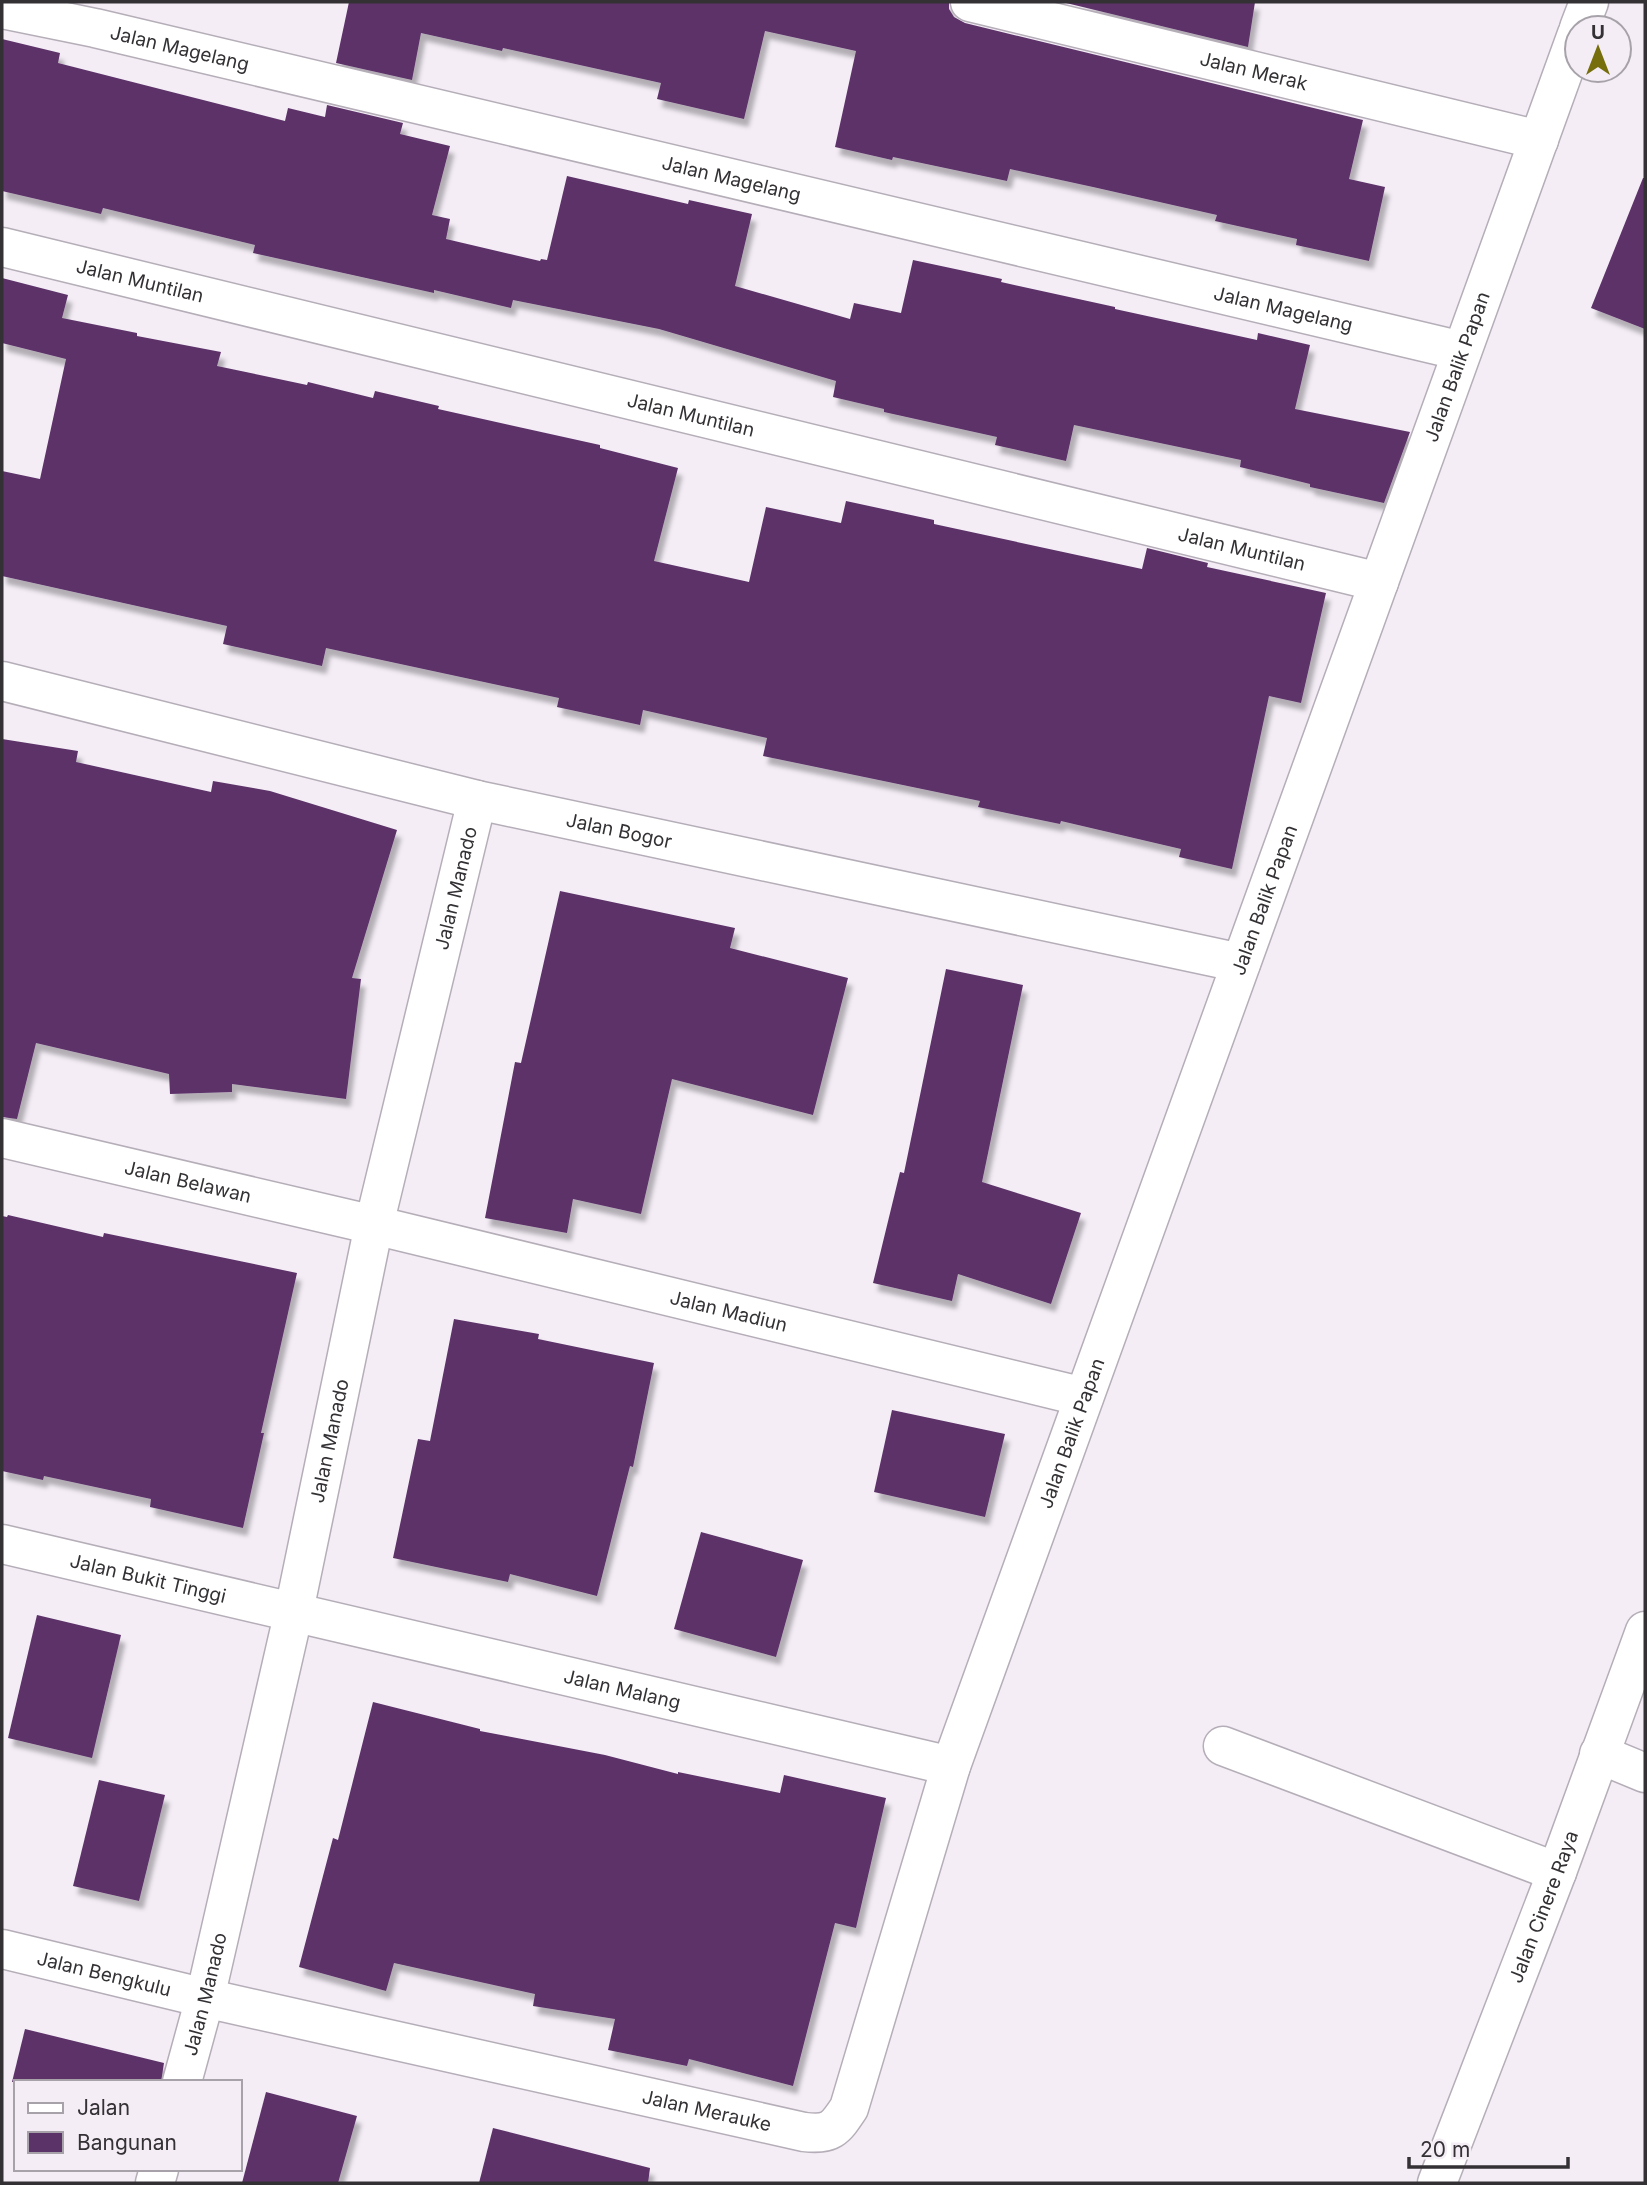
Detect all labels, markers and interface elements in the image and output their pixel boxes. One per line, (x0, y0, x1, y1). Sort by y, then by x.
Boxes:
north arrow (1563, 14, 1633, 84)
street label: Jalan Magelang (108, 20, 252, 76)
text: U (1591, 21, 1605, 44)
street label: Jalan Merak (1198, 47, 1310, 95)
street label: Jalan Magelang (660, 151, 803, 206)
street label: Jalan Muntilan (74, 254, 206, 307)
street label: Jalan Magelang (1212, 281, 1355, 336)
street label: Jalan Balik Papan (1419, 289, 1494, 445)
street label: Jalan Muntilan (625, 388, 757, 441)
street label: Jalan Muntilan (1176, 522, 1308, 575)
street label: Jalan Bogor (564, 808, 674, 853)
street label: Jalan Balik Papan (1226, 822, 1302, 978)
street label: Jalan Manado (430, 824, 482, 952)
street label: Jalan Belawan (122, 1156, 254, 1207)
street label: Jalan Madiun (668, 1286, 790, 1336)
street label: Jalan Balik Papan (1034, 1355, 1109, 1511)
street label: Jalan Manado (305, 1377, 353, 1505)
street label: Jalan Bukit Tinggi (68, 1549, 228, 1608)
street label: Jalan Malang (562, 1664, 683, 1714)
street label: Jalan Cinere Raya (1504, 1827, 1583, 1986)
street label: Jalan Manado (178, 1930, 231, 2058)
street label: Jalan Bengkulu (35, 1946, 174, 2001)
legend (14, 2080, 242, 2171)
street label: Jalan Merauke (640, 2085, 774, 2136)
text: Jalan (77, 2095, 130, 2120)
scale bar (1409, 2126, 1568, 2170)
text: Bangunan (77, 2130, 177, 2155)
text: 20 m (1420, 2137, 1470, 2162)

